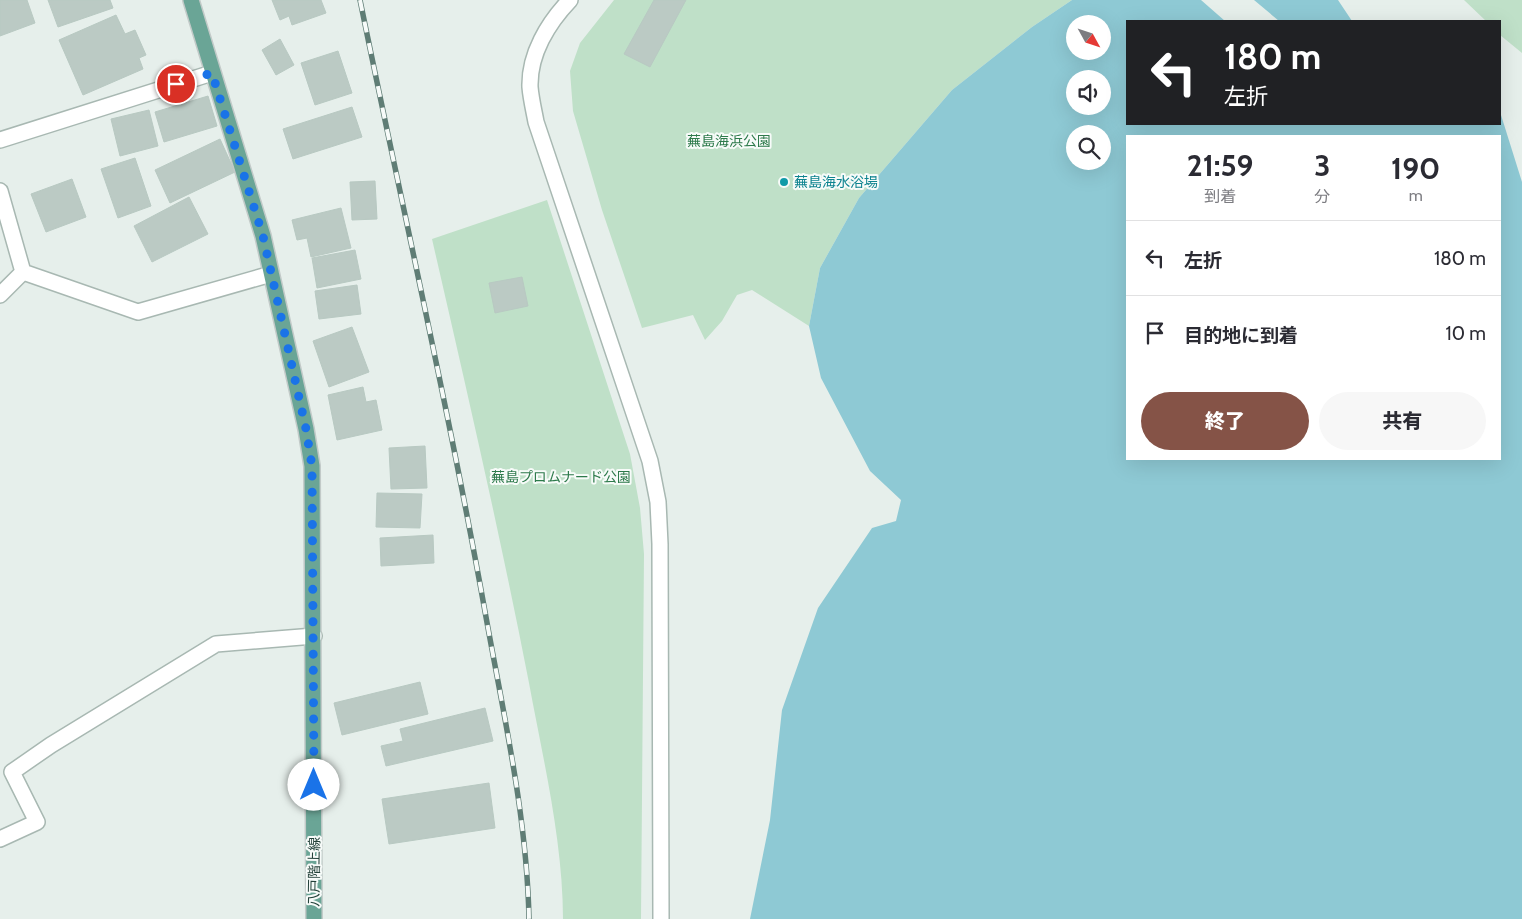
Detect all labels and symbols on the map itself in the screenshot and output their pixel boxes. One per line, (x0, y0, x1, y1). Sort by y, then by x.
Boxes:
north arrow (1066, 15, 1111, 60)
pin (155, 63, 197, 105)
park label: 蕪島海浜公園 (687, 132, 771, 150)
place label: 蕪島海水浴場 (794, 173, 878, 191)
marker: 蕪島海水浴場 (778, 176, 790, 188)
park label: 蕪島プロムナード公園 (491, 468, 631, 486)
position arrow (287, 758, 339, 810)
street label: 八戸階上線 (304, 837, 324, 907)

